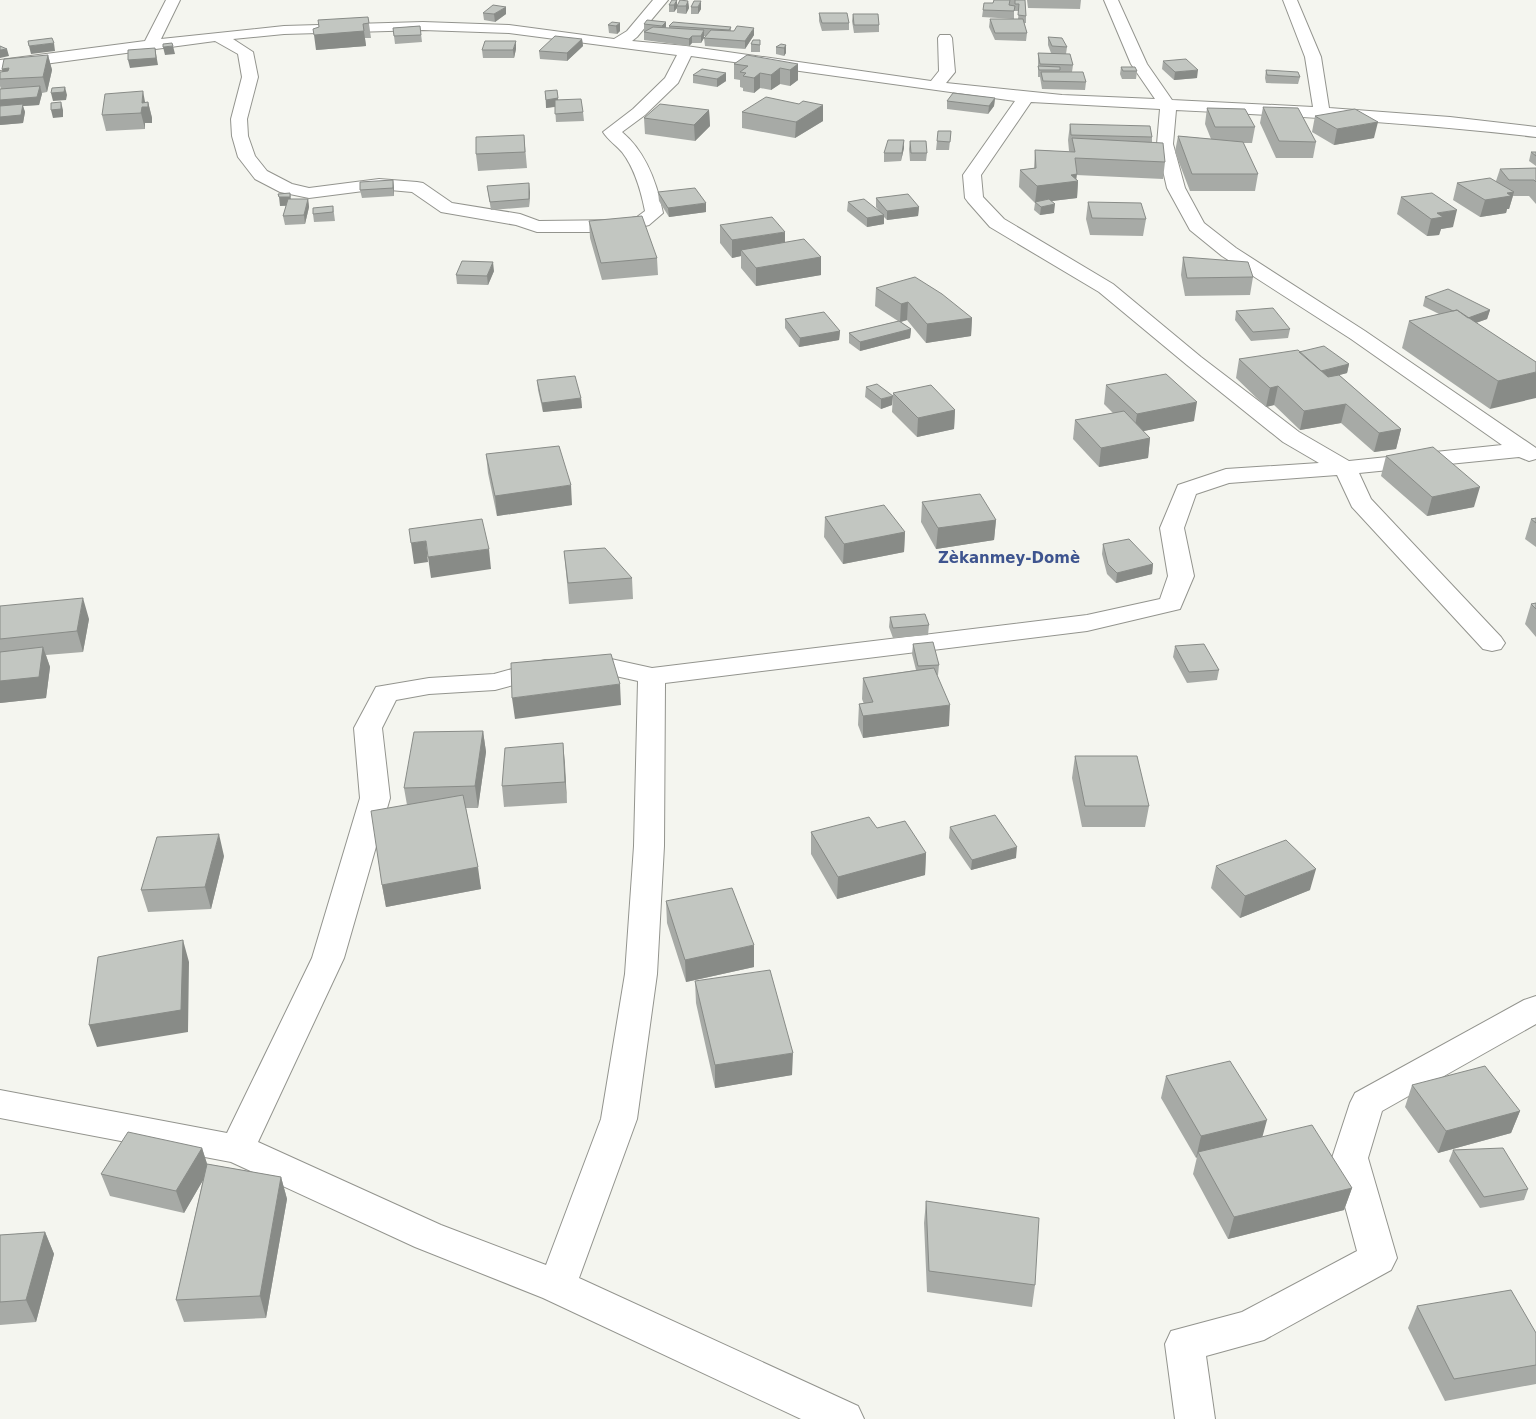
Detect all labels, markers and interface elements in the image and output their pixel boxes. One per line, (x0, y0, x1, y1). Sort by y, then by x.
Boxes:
district label: Zèkanmey-Domè (938, 549, 1080, 567)

